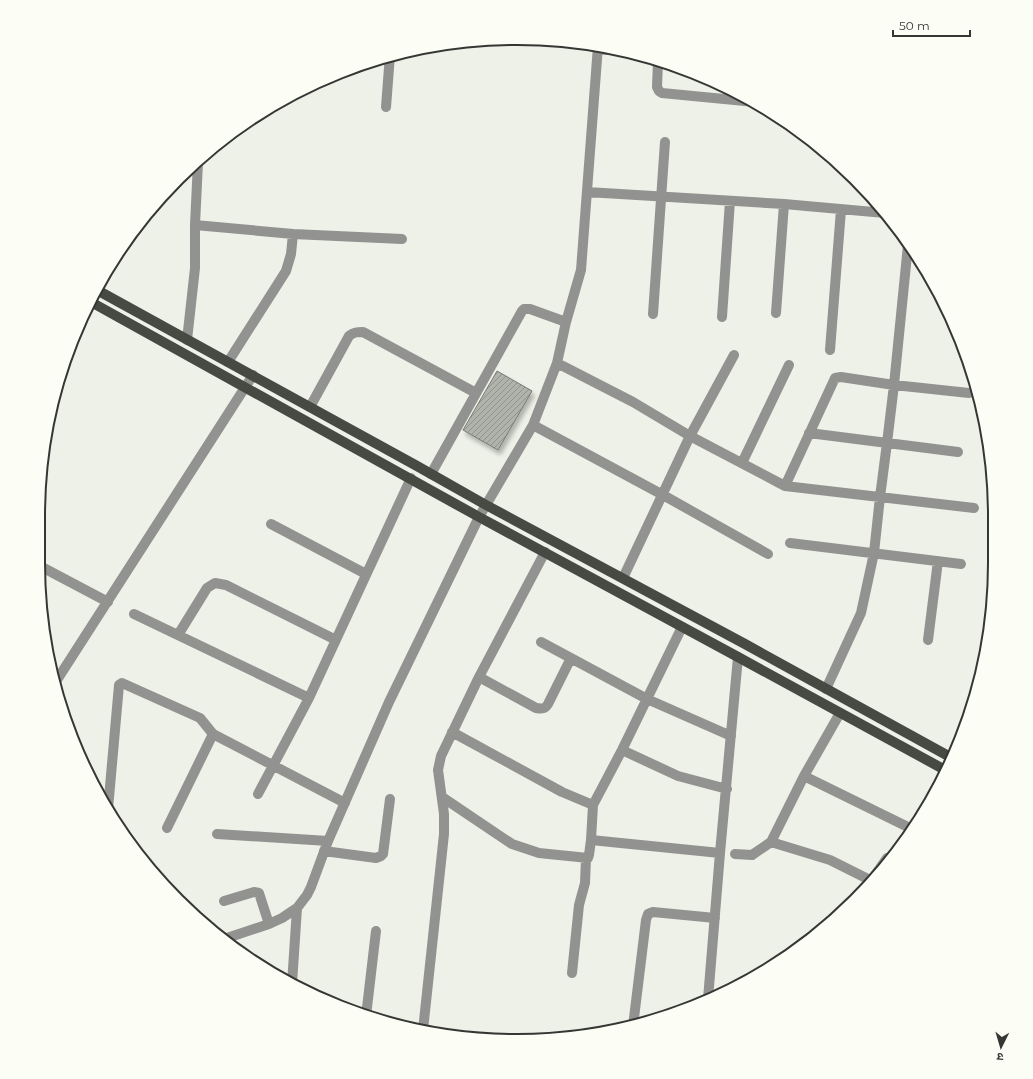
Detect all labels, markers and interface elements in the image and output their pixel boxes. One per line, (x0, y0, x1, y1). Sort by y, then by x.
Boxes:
scale bar (893, 12, 970, 38)
text: 50 m (899, 18, 930, 33)
north arrow (981, 1027, 1021, 1067)
text: उ (996, 1050, 1004, 1064)

